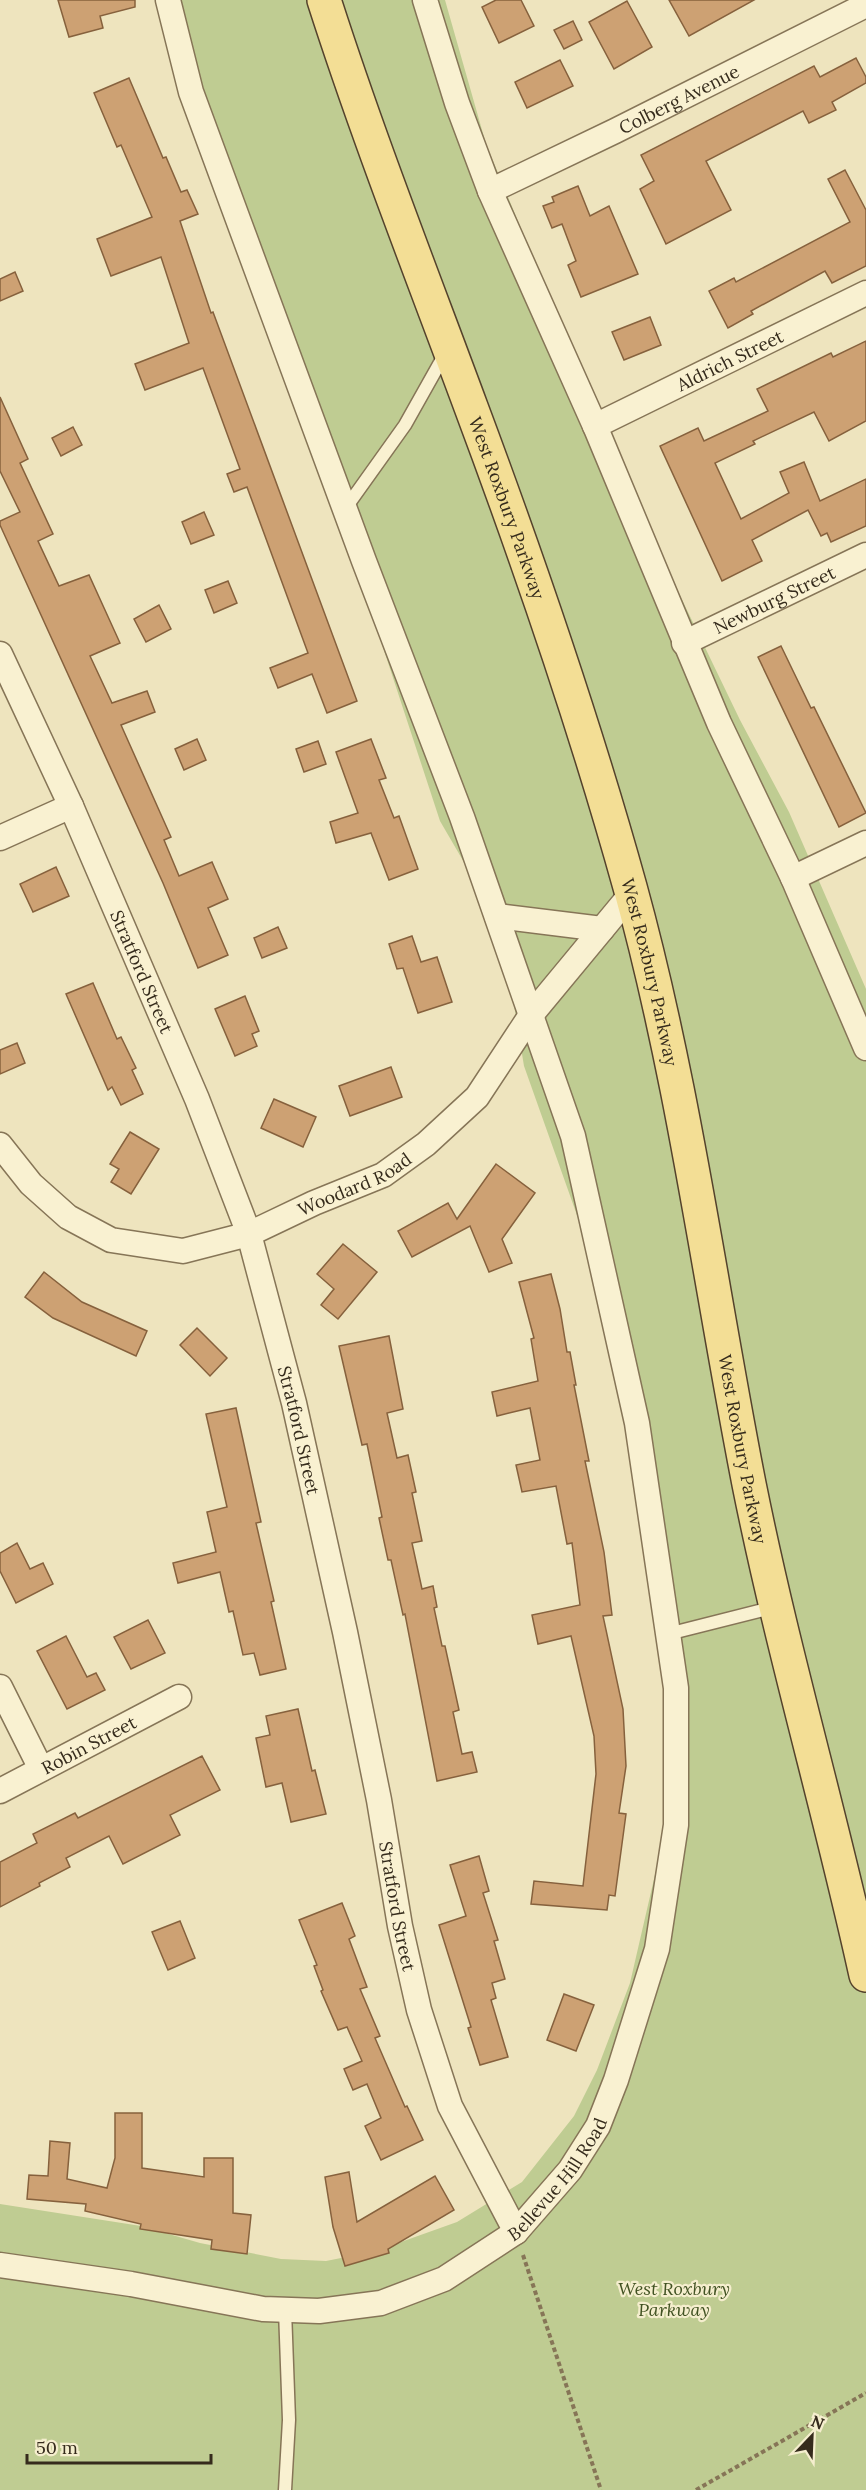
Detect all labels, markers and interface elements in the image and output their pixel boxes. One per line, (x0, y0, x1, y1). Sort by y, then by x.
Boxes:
street label: Colberg Avenue (615, 59, 743, 139)
street label: Aldrich Street (672, 324, 787, 396)
street label: West Roxbury Parkway (464, 413, 551, 603)
street label: Newburg Street (709, 560, 839, 639)
street label: West Roxbury Parkway (617, 876, 684, 1068)
street label: Stratford Street (106, 907, 179, 1037)
street label: Woodard Road (294, 1147, 416, 1221)
street label: West Roxbury Parkway (714, 1353, 773, 1546)
street label: Stratford Street (273, 1363, 326, 1497)
street label: Robin Street (37, 1710, 140, 1779)
street label: Stratford Street (375, 1839, 421, 1973)
street label: Bellevue Hill Road (503, 2114, 612, 2246)
park label: West Roxbury Parkway (618, 2277, 730, 2321)
north arrow (782, 2406, 842, 2466)
text: N (808, 2411, 827, 2434)
scale bar (27, 2427, 212, 2465)
text: 50 m (36, 2436, 78, 2459)

